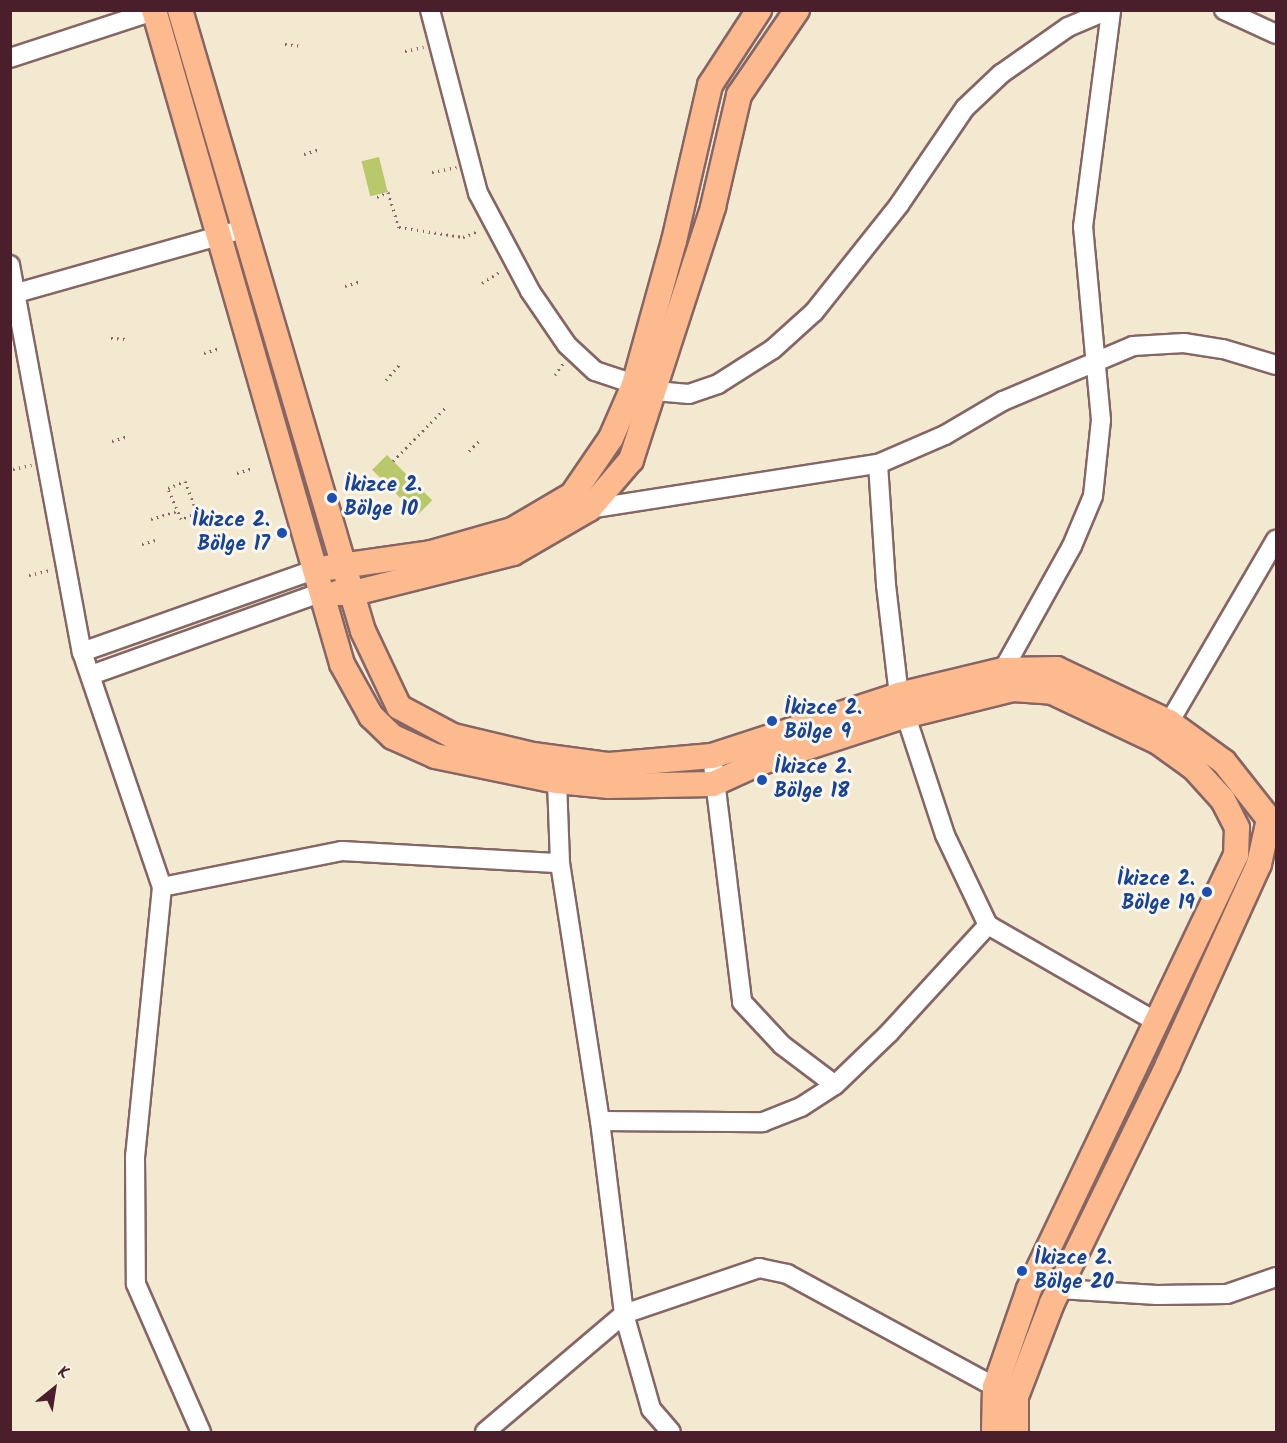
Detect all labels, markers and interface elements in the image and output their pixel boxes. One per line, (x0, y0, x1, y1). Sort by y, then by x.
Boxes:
place label: İkizce 2. Bölge 10 (344, 473, 422, 523)
marker: İkizce 2. Bölge 10 (325, 491, 339, 505)
place label: İkizce 2. Bölge 17 (192, 508, 270, 558)
marker: İkizce 2. Bölge 17 (275, 526, 289, 540)
place label: İkizce 2. Bölge 9 (784, 696, 862, 746)
marker: İkizce 2. Bölge 9 (765, 714, 779, 728)
place label: İkizce 2. Bölge 18 (774, 755, 852, 805)
marker: İkizce 2. Bölge 18 (755, 773, 769, 787)
place label: İkizce 2. Bölge 19 (1117, 867, 1195, 917)
marker: İkizce 2. Bölge 19 (1200, 885, 1214, 899)
place label: İkizce 2. Bölge 20 (1034, 1246, 1114, 1296)
marker: İkizce 2. Bölge 20 (1015, 1264, 1029, 1278)
north arrow (24, 1359, 84, 1419)
text: K (53, 1360, 74, 1386)

